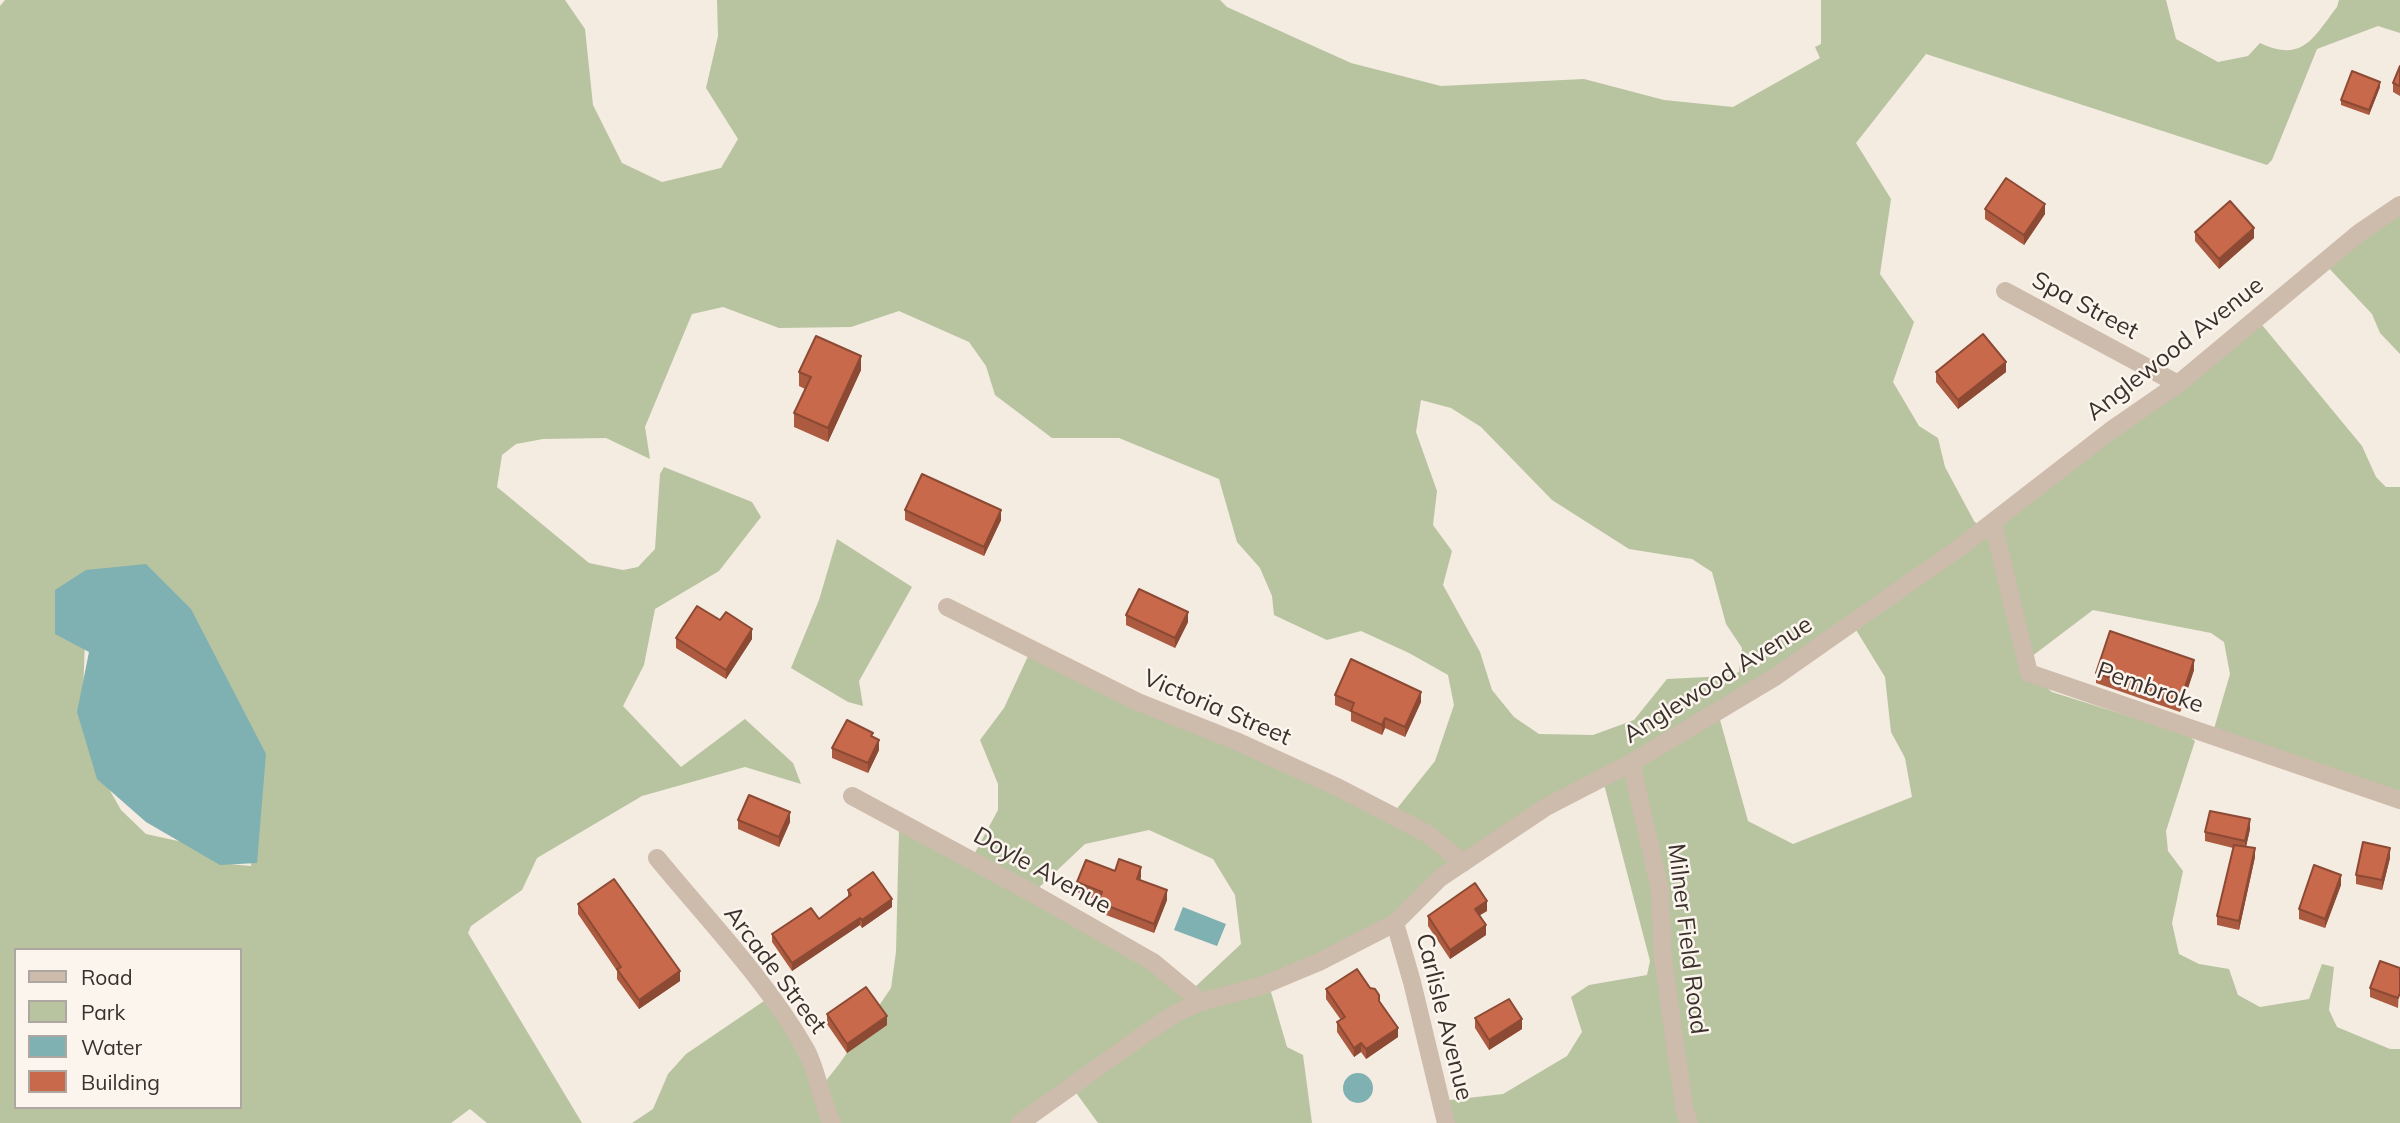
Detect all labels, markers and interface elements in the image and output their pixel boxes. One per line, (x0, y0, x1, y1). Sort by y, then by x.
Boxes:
street label: Spa Street (2027, 266, 2143, 346)
street label: Anglewood Avenue (2081, 271, 2269, 427)
street label: Anglewood Avenue (1618, 610, 1818, 750)
street label: Pembroke (2093, 656, 2207, 720)
street label: Victoria Street (1139, 664, 1295, 752)
street label: Doyle Avenue (968, 821, 1116, 921)
street label: Milner Field Road (1661, 842, 1713, 1036)
street label: Arcade Street (718, 900, 832, 1040)
street label: Carlisle Avenue (1409, 931, 1479, 1103)
legend (14, 948, 242, 1109)
text: Road (81, 964, 132, 990)
text: Park (81, 999, 125, 1025)
text: Water (81, 1034, 142, 1060)
text: Building (81, 1069, 160, 1095)

